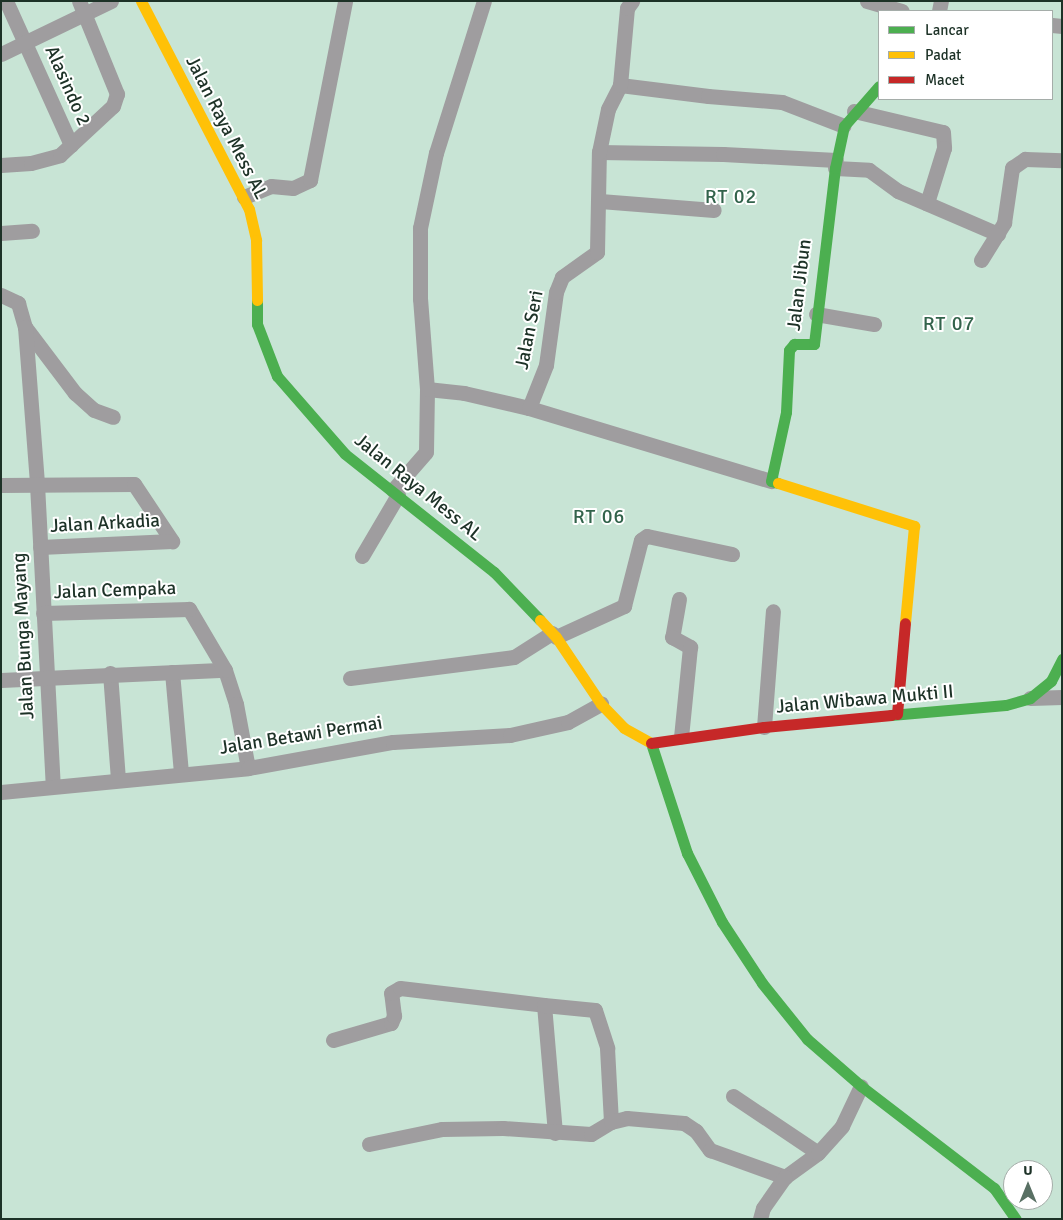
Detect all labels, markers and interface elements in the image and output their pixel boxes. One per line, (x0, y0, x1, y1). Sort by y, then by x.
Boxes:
legend (878, 10, 1053, 100)
text: Lancar (925, 21, 969, 39)
street label: Alasindo 2 (39, 43, 95, 129)
text: Padat (925, 46, 961, 64)
street label: Jalan Raya Mess AL (180, 53, 272, 203)
text: Macet (925, 71, 964, 89)
district label: RT 02 (704, 184, 758, 208)
street label: Jalan Jibun (783, 238, 817, 332)
street label: Jalan Seri (511, 289, 549, 371)
district label: RT 07 (922, 311, 976, 335)
street label: Jalan Raya Mess AL (350, 430, 486, 546)
district label: RT 06 (572, 504, 626, 528)
street label: Jalan Arkadia (50, 510, 160, 538)
street label: Jalan Bunga Mayang (8, 552, 40, 720)
street label: Jalan Cempaka (53, 577, 177, 605)
street label: Jalan Wibawa Mukti II (775, 681, 955, 719)
street label: Jalan Betawi Permai (218, 712, 384, 760)
north arrow (1003, 1160, 1053, 1210)
text: U (1023, 1162, 1033, 1179)

